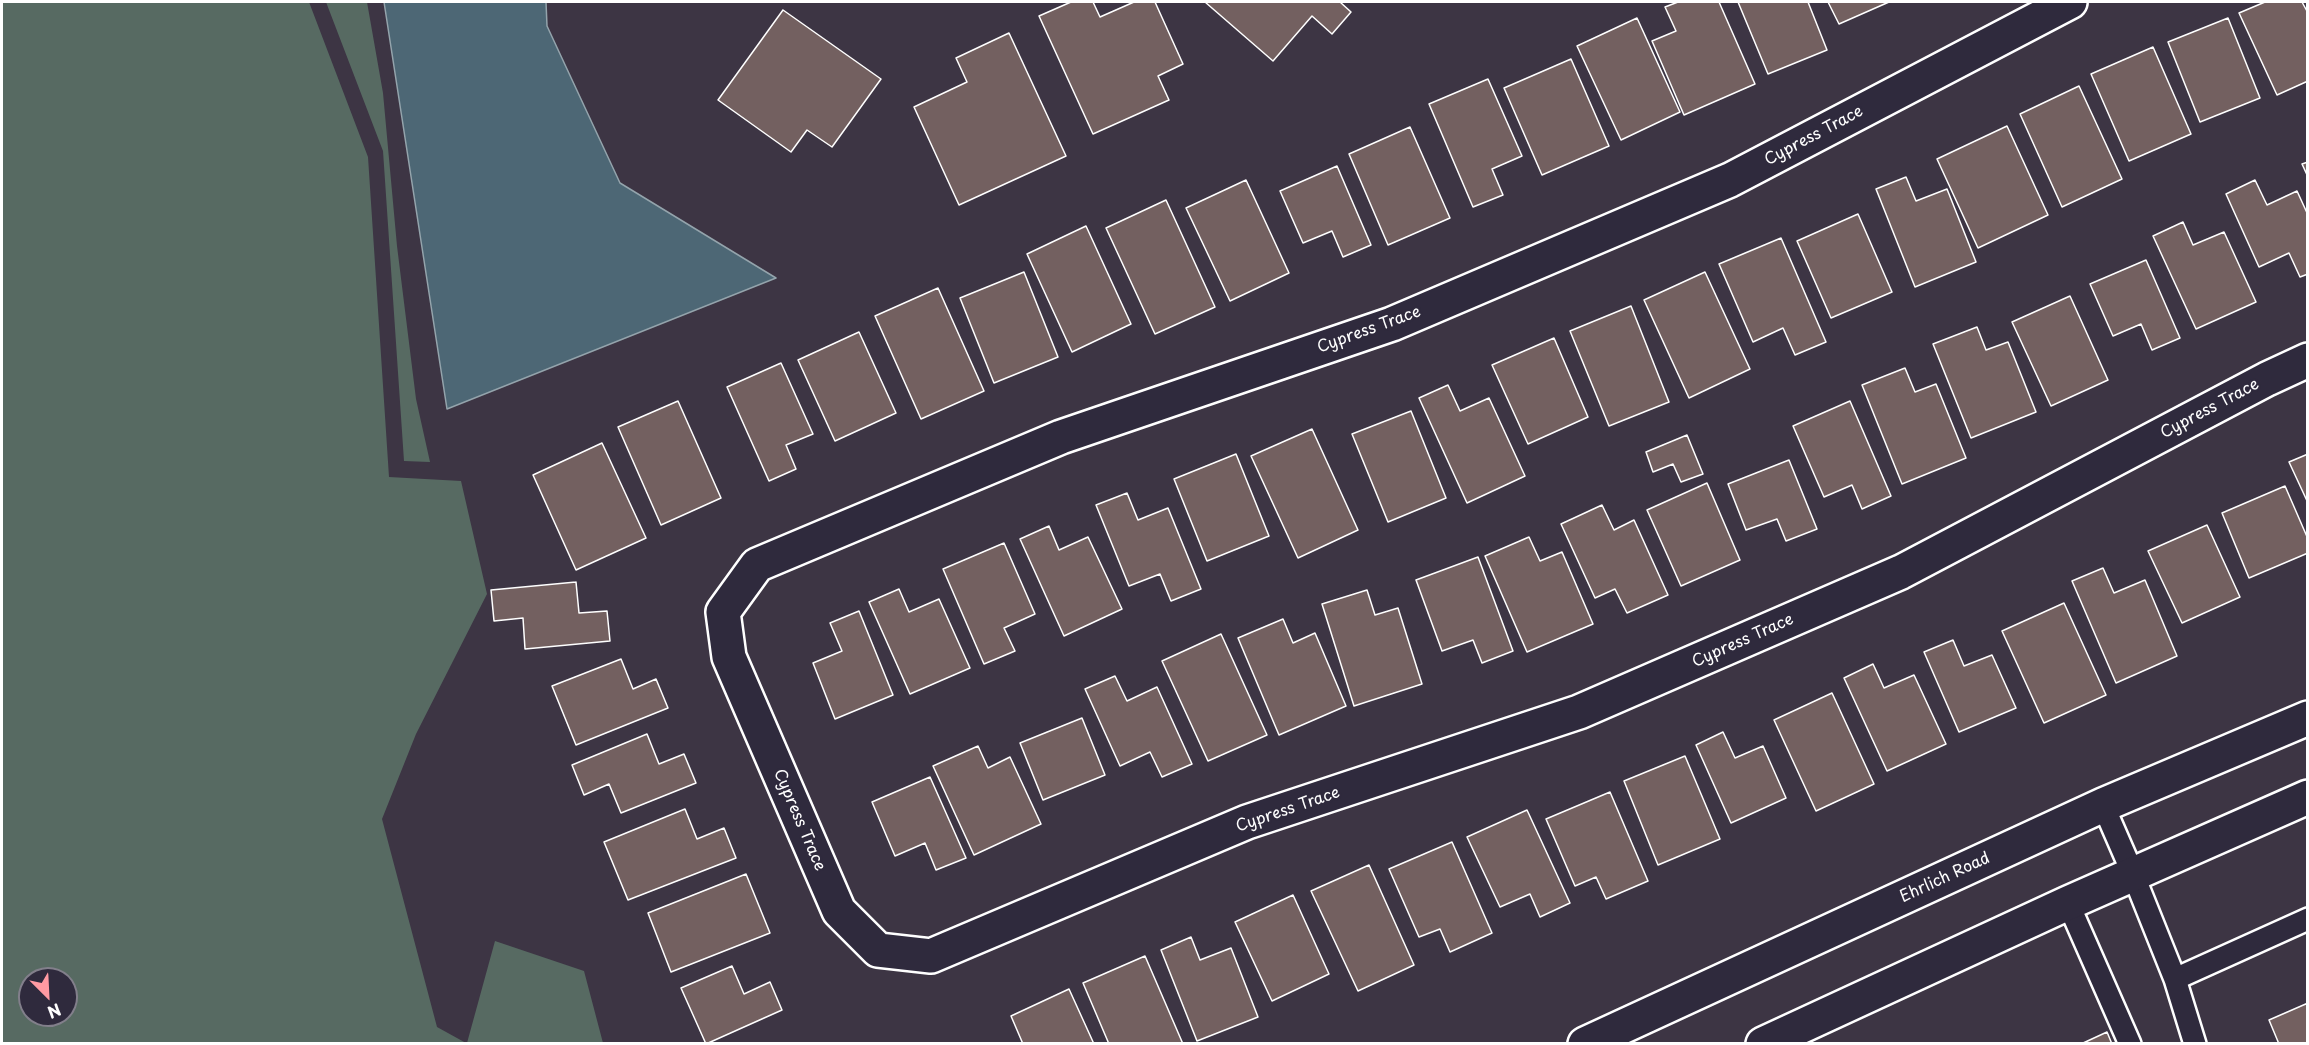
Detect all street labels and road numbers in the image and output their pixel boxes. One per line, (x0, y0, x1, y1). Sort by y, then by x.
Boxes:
street label: Cypress Trace (1761, 102, 1867, 170)
street label: Cypress Trace (1315, 302, 1423, 358)
street label: Cypress Trace (2157, 375, 2263, 443)
street label: Cypress Trace (1689, 610, 1797, 672)
street label: Cypress Trace (769, 766, 829, 874)
street label: Cypress Trace (1233, 783, 1343, 837)
street label: Ehrlich Road (1897, 849, 1993, 907)

